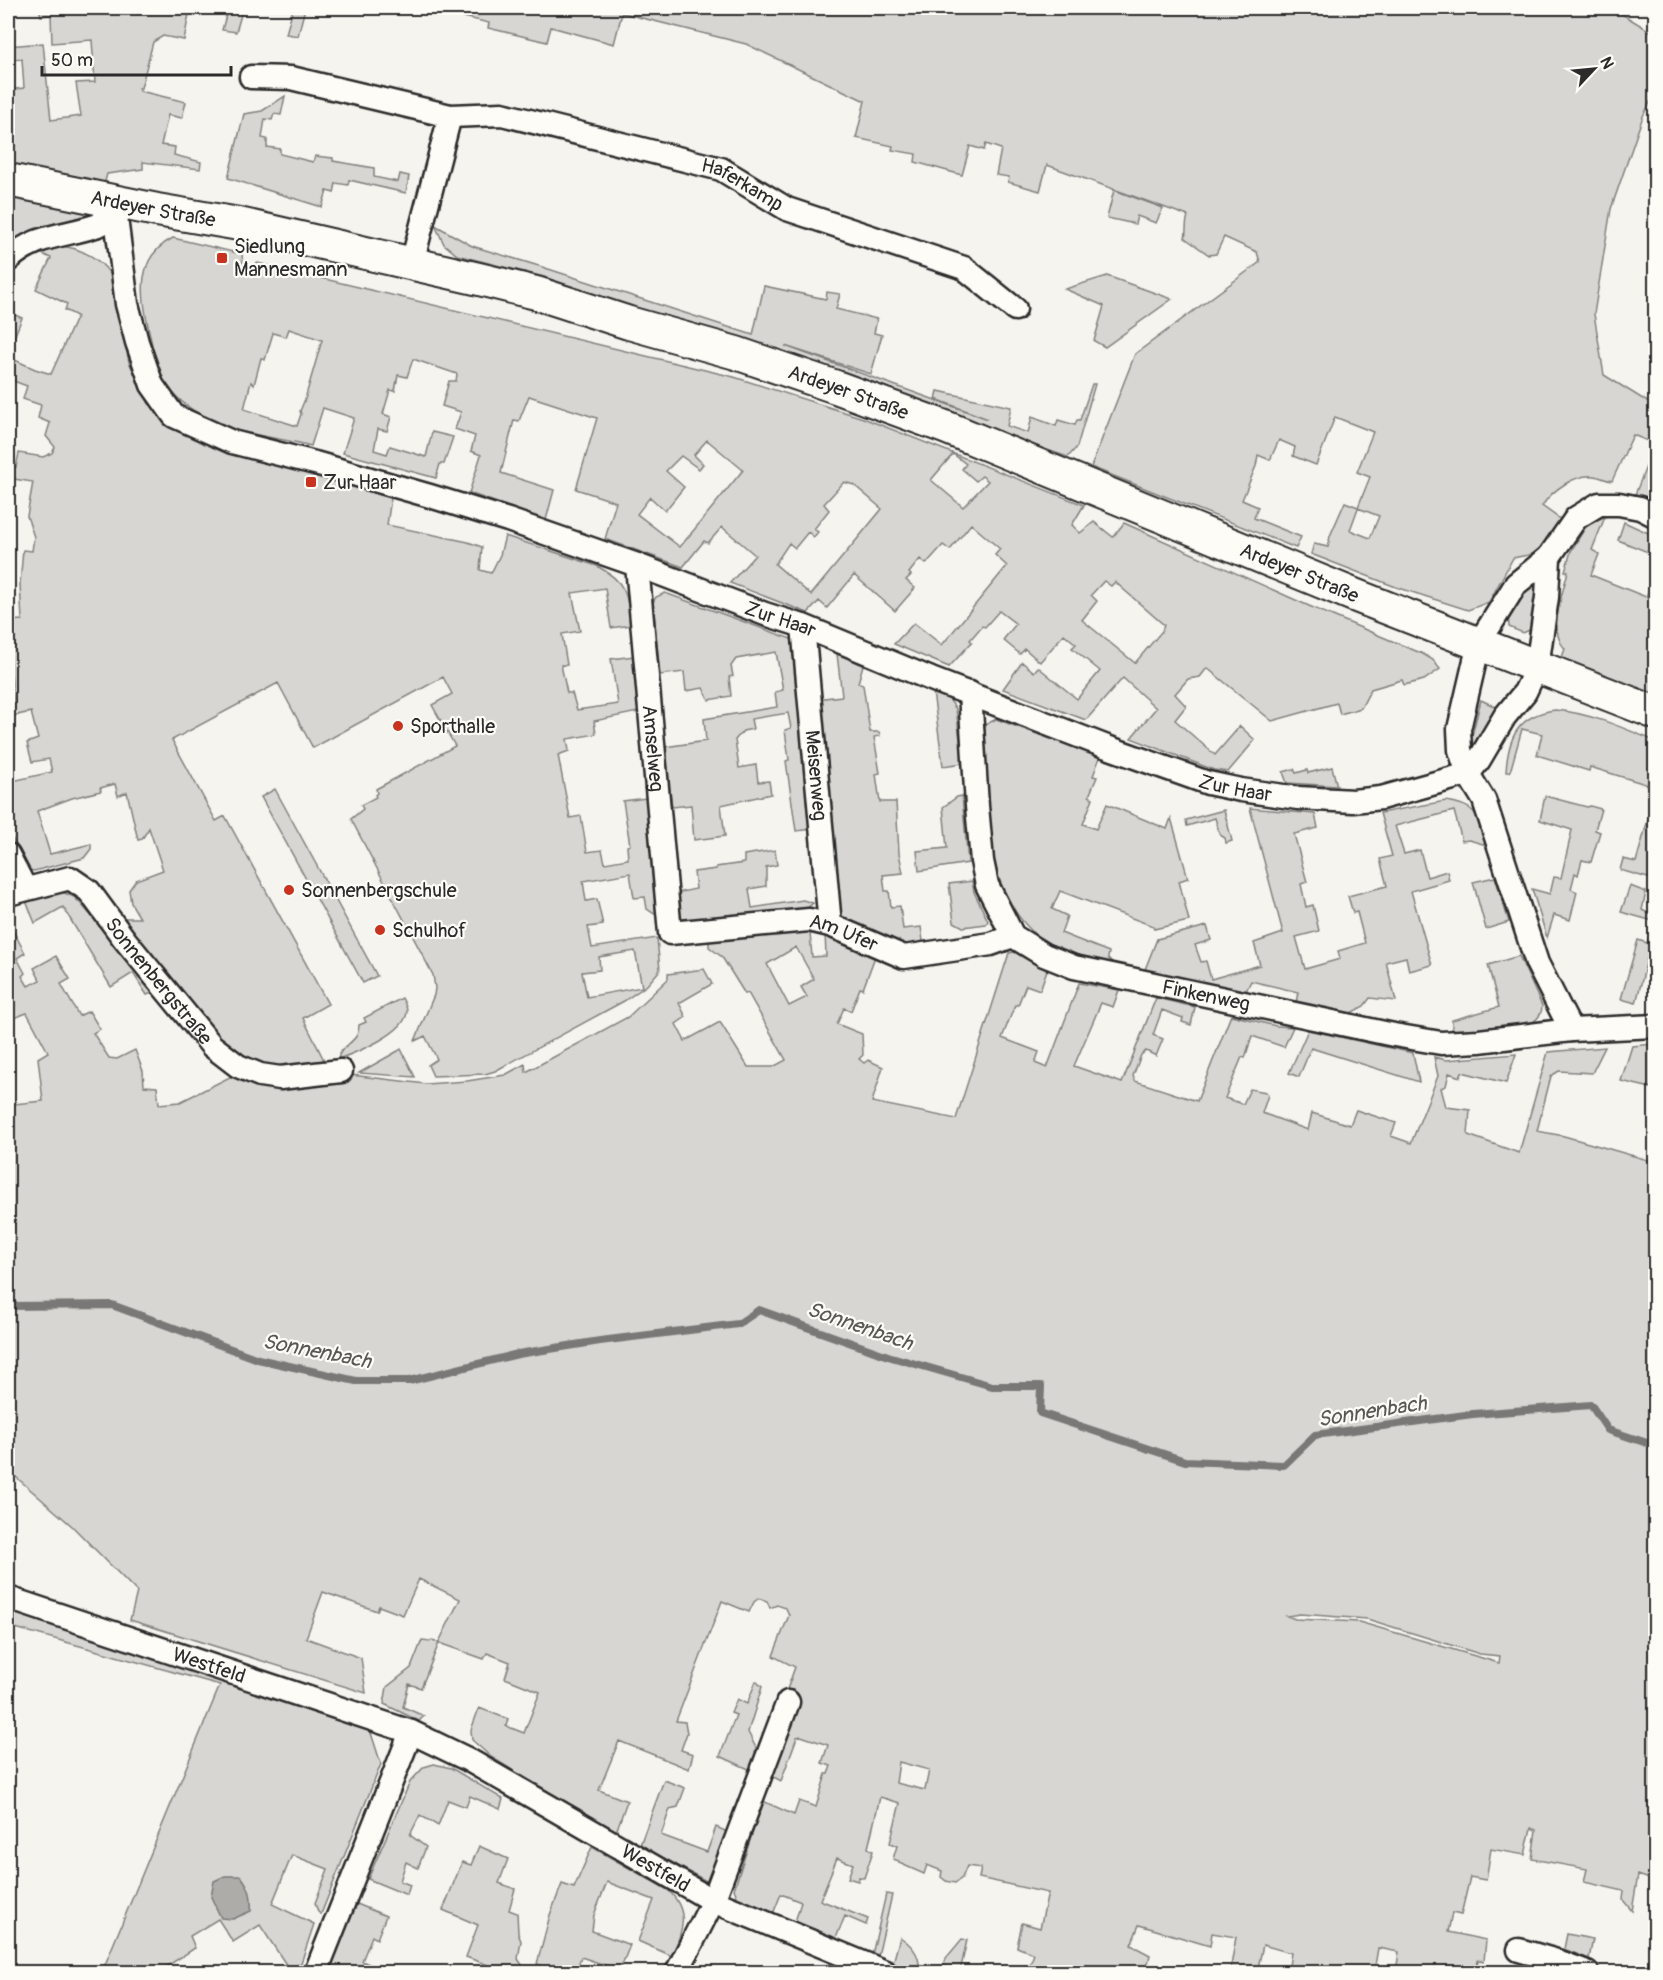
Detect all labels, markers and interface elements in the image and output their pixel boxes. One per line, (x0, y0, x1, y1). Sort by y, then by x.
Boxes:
scale bar (42, 39, 231, 77)
north arrow (1564, 39, 1624, 99)
text: 50 m (51, 49, 93, 72)
text: N (1595, 54, 1618, 72)
street label: Haferkamp (699, 153, 788, 217)
street label: Ardeyer Straße (89, 185, 217, 233)
place label: Siedlung Mannesmann (234, 234, 348, 282)
marker: Siedlung Mannesmann (215, 251, 229, 265)
street label: Ardeyer Straße (785, 360, 912, 426)
place label: Zur Haar (323, 470, 397, 495)
marker: Zur Haar (304, 475, 318, 489)
street label: Ardeyer Straße (1236, 538, 1363, 609)
street label: Zur Haar (741, 595, 820, 643)
street label: Amselweg (637, 704, 669, 793)
place label: Sporthalle (410, 714, 495, 739)
marker: Sporthalle (391, 719, 405, 733)
street label: Meisenweg (799, 729, 833, 822)
street label: Zur Haar (1195, 769, 1273, 807)
place label: Sonnenbergschule (301, 878, 457, 903)
marker: Sonnenbergschule (282, 883, 296, 897)
street label: Am Ufer (807, 909, 882, 957)
street label: Sonnenbergstraße (100, 913, 218, 1050)
place label: Schulhof (392, 918, 466, 943)
marker: Schulhof (373, 923, 387, 937)
street label: Finkenweg (1160, 974, 1252, 1017)
water label: Sonnenbach (804, 1296, 917, 1357)
water label: Sonnenbach (261, 1328, 374, 1375)
water label: Sonnenbach (1316, 1389, 1429, 1433)
street label: Westfeld (169, 1642, 249, 1689)
street label: Westfeld (617, 1839, 695, 1898)

